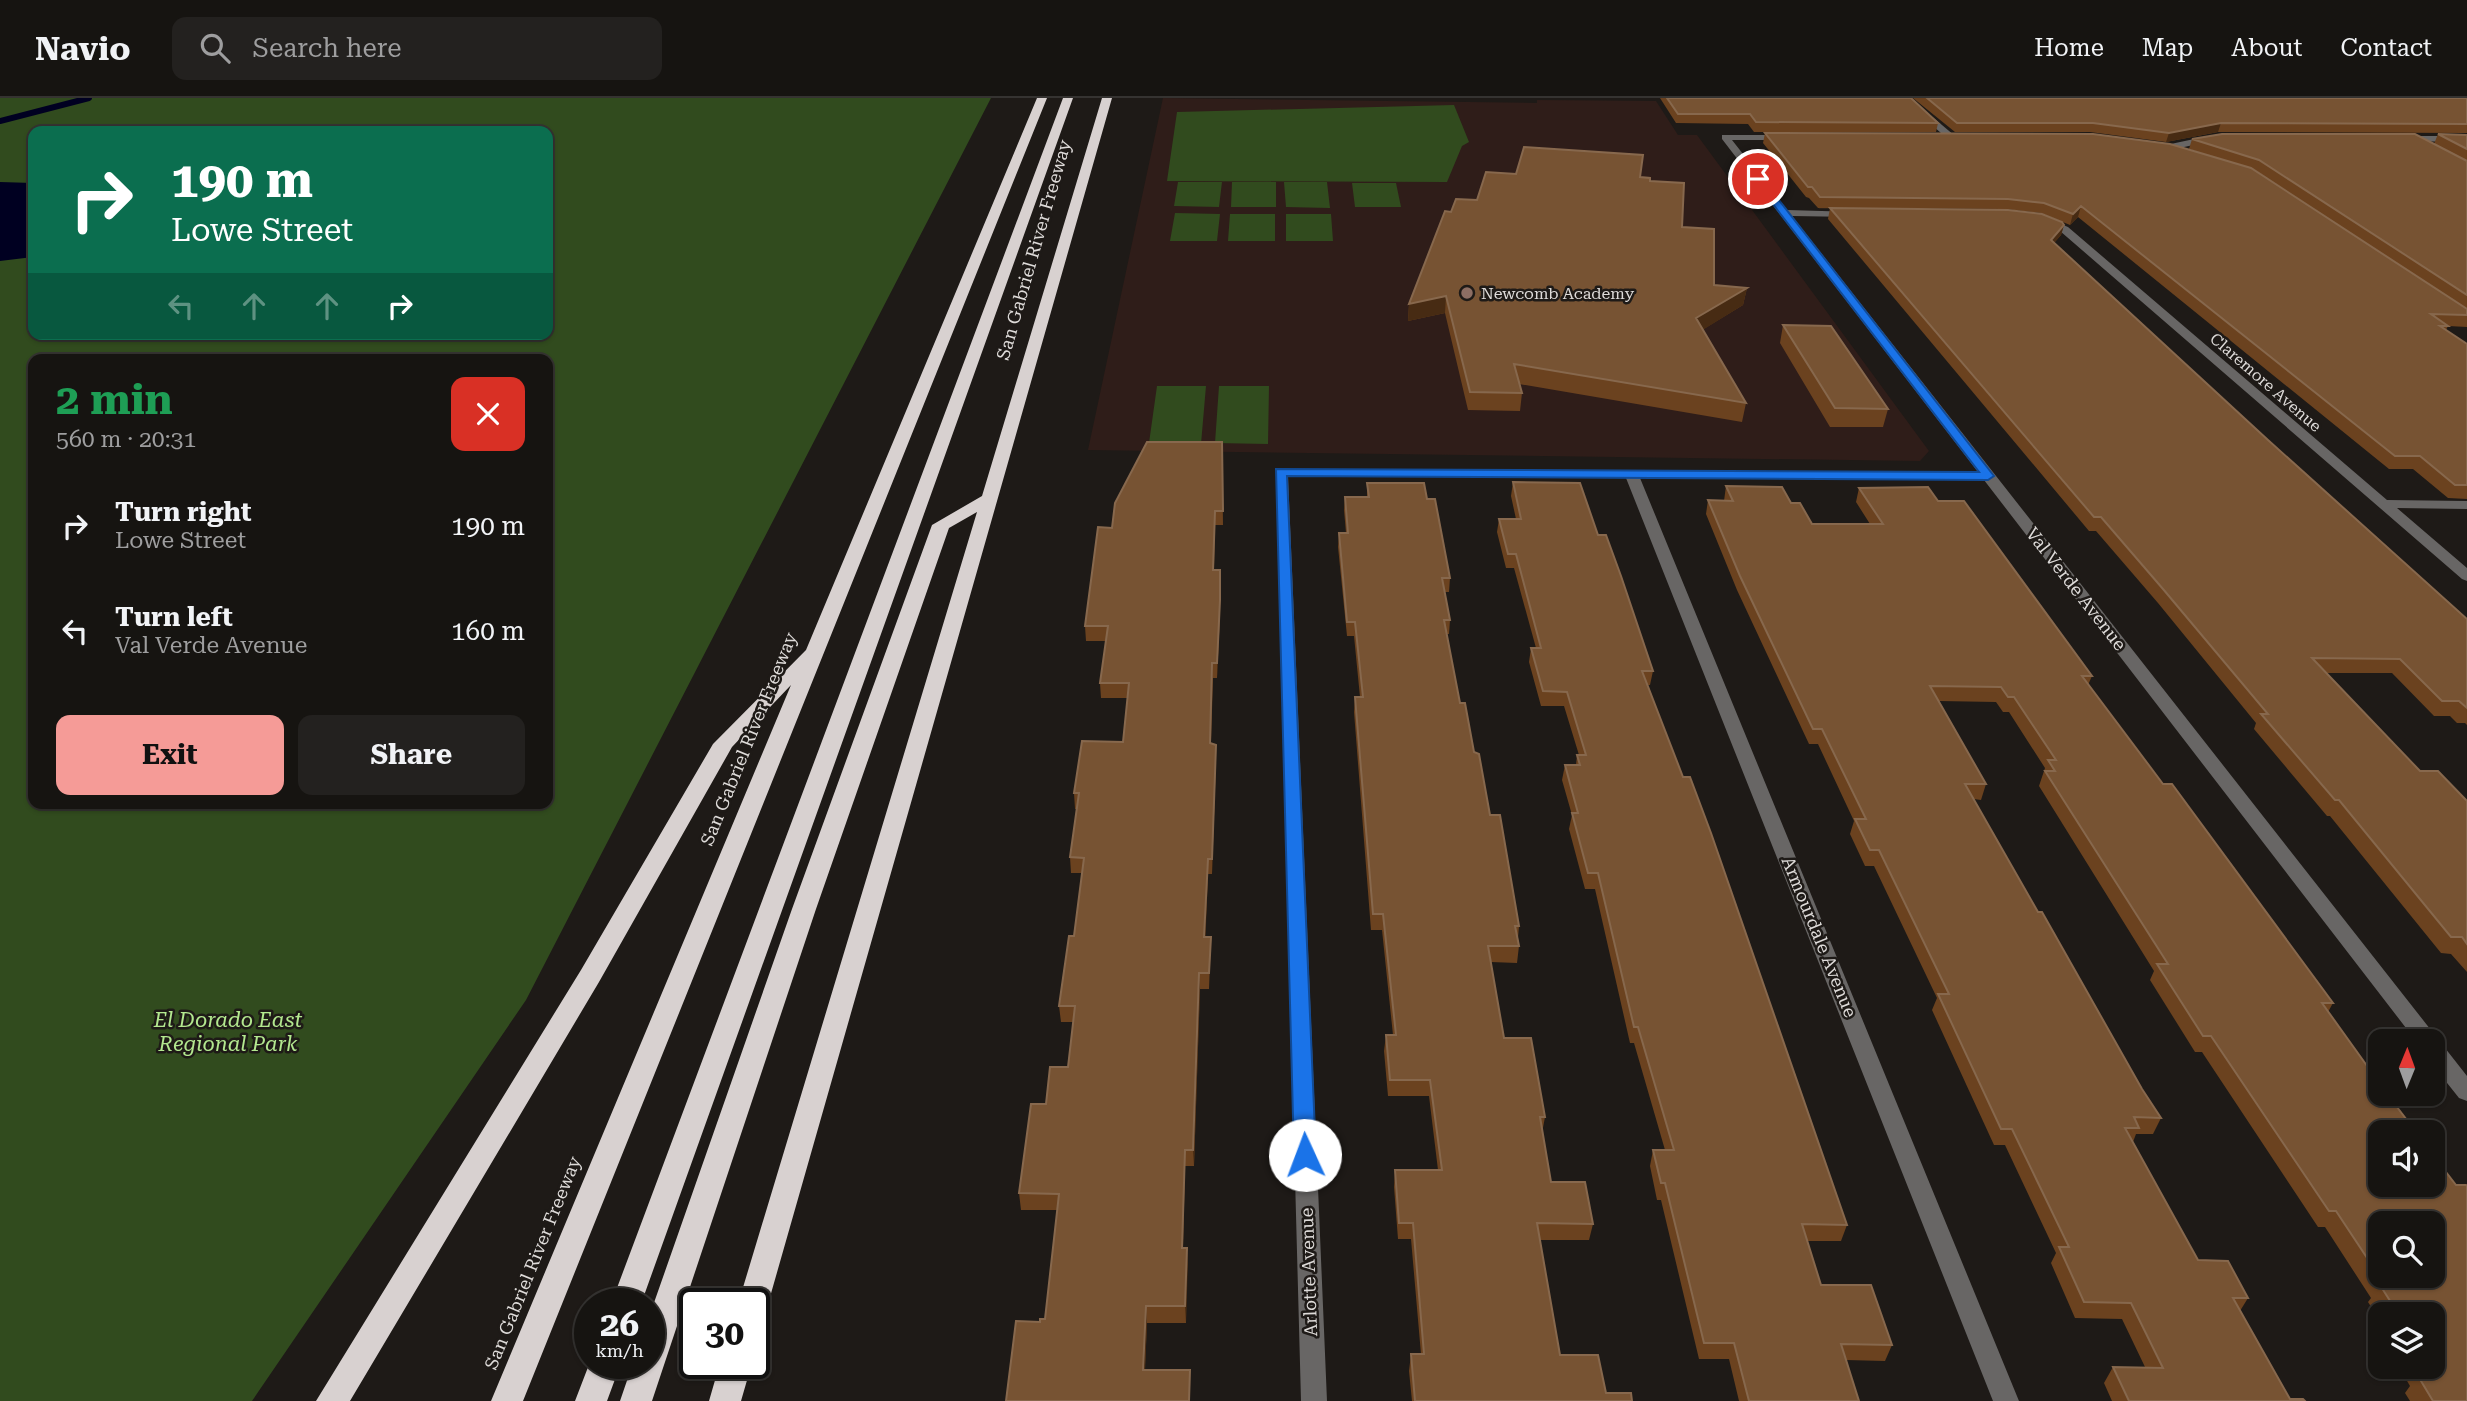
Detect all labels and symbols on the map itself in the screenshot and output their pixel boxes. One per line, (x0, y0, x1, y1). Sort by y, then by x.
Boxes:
street label: San Gabriel River Freeway (992, 137, 1075, 362)
pin (1728, 149, 1788, 209)
place label: Newcomb Academy (1481, 284, 1635, 303)
marker: Newcomb Academy (1459, 285, 1475, 301)
street label: Claremore Avenue (2206, 329, 2325, 436)
street label: Val Verde Avenue (2022, 523, 2131, 655)
street label: San Gabriel River Freeway (696, 629, 801, 848)
street label: Armourdale Avenue (1778, 853, 1861, 1020)
park label: El Dorado East Regional Park (153, 1008, 303, 1056)
north arrow (2368, 1029, 2445, 1106)
position arrow (1268, 1118, 1342, 1192)
street label: San Gabriel River Freeway (480, 1153, 585, 1372)
street label: Arlotte Avenue (1296, 1207, 1321, 1337)
speed limit sign: 30 (679, 1288, 770, 1379)

